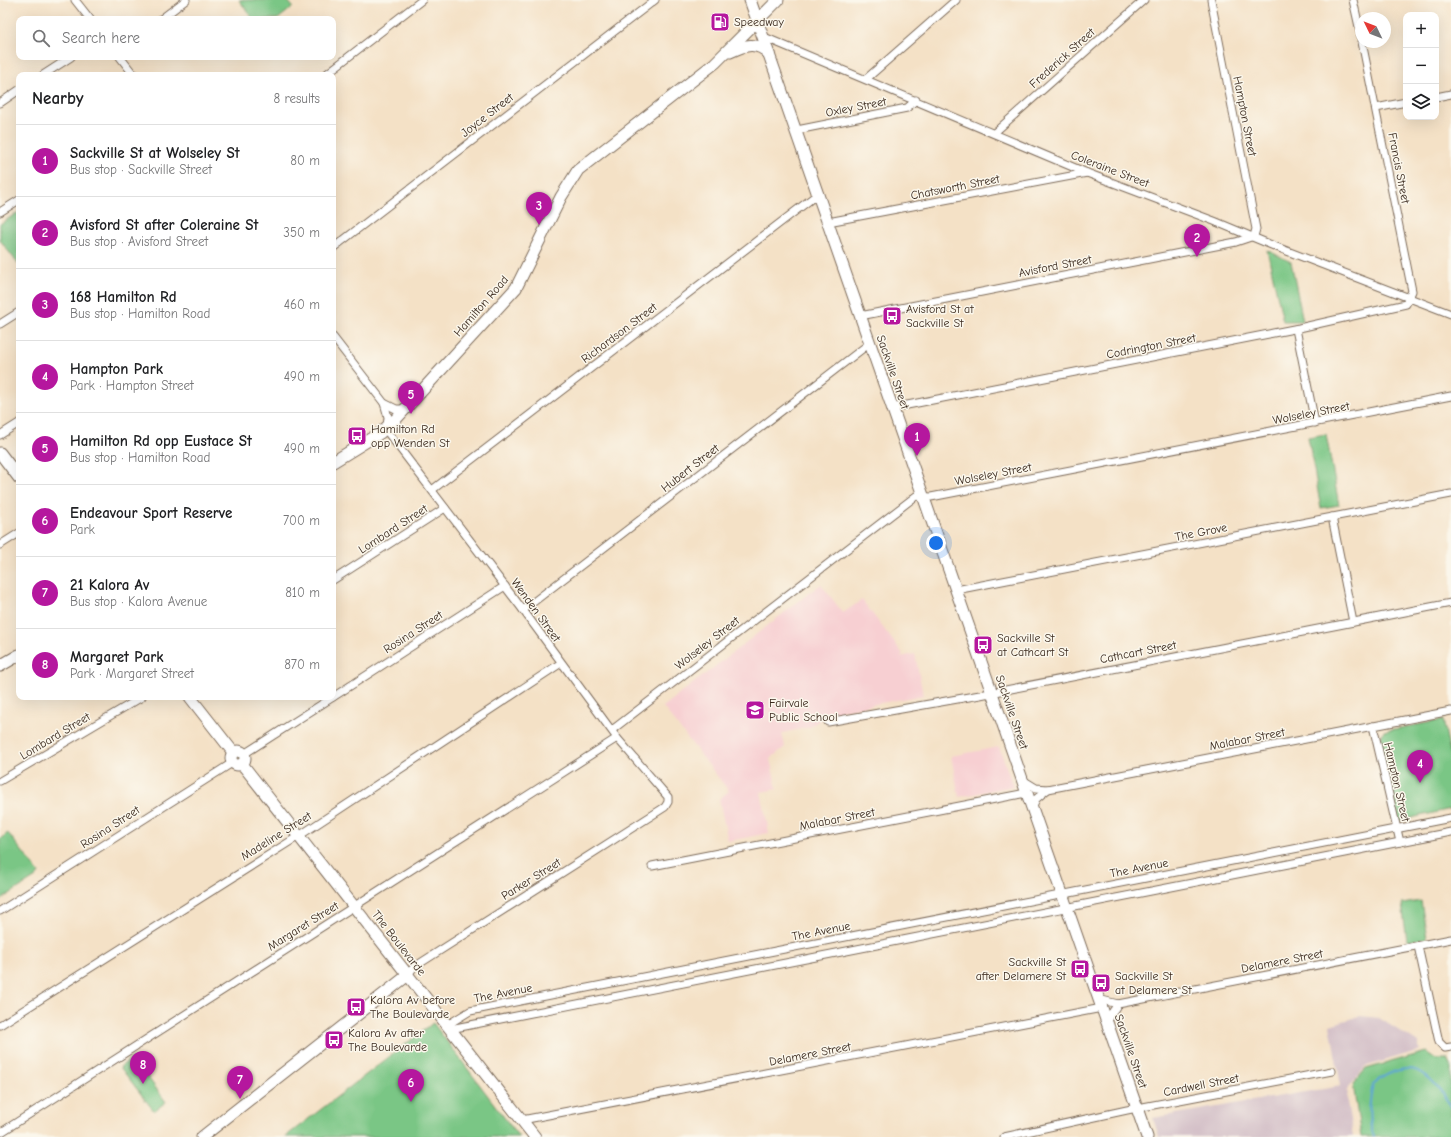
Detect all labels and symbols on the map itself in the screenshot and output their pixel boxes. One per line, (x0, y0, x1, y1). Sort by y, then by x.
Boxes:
fuel station icon: Speedway (709, 11, 731, 33)
north arrow (1355, 12, 1391, 48)
place label: Speedway (734, 15, 785, 29)
street label: Frederick Street (1026, 25, 1098, 91)
street label: Hampton Street (1230, 75, 1260, 158)
street label: Joyce Street (458, 90, 517, 140)
street label: Oxley Street (825, 94, 888, 120)
street label: Francis Street (1385, 131, 1413, 205)
street label: Coleraine Street (1069, 148, 1152, 191)
street label: Chatsworth Street (909, 171, 1001, 202)
pin: 3 (526, 192, 552, 225)
pin: 2 (1184, 224, 1210, 257)
street label: Avisford Street (1017, 252, 1093, 280)
street label: Hamilton Road (451, 273, 511, 339)
street label: Richardson Street (578, 300, 660, 366)
place label: Avisford St at Sackville St (906, 302, 974, 330)
bus stop icon: Avisford St at Sackville St (881, 305, 903, 327)
street label: Codrington Street (1105, 330, 1197, 362)
street label: Sackville Street (874, 333, 912, 411)
pin: 5 (398, 381, 424, 414)
street label: Wolseley Street (1271, 399, 1351, 427)
place label: Hamilton Rd opp Wenden St (371, 422, 450, 450)
pin: 1 (904, 423, 930, 456)
bus stop icon: Hamilton Rd opp Wenden St (346, 425, 368, 447)
street label: Hubert Street (658, 441, 722, 495)
street label: Wolseley Street (953, 460, 1033, 488)
street label: Lombard Street (356, 501, 431, 557)
street label: The Grove (1174, 520, 1228, 544)
your location (926, 533, 946, 553)
street label: Wenden Street (508, 575, 564, 645)
street label: Rosina Street (381, 607, 446, 656)
street label: Wolseley Street (672, 613, 742, 673)
place label: Sackville St at Cathcart St (997, 631, 1069, 659)
bus stop icon: Sackville St at Cathcart St (972, 634, 994, 656)
street label: Cathcart Street (1099, 638, 1178, 666)
street label: Sackville Street (993, 673, 1031, 751)
place label: Fairvale Public School (769, 696, 838, 724)
school or university icon: Fairvale Public School (744, 699, 766, 721)
street label: Lombard Street (17, 709, 93, 762)
street label: Malabar Street (1208, 725, 1286, 753)
street label: Hampton Street (1381, 741, 1413, 824)
pin: 4 (1407, 750, 1433, 783)
street label: Rosina Street (78, 802, 143, 851)
street label: Malabar Street (798, 805, 876, 833)
street label: Madeline Street (238, 808, 314, 863)
street label: Parker Street (499, 855, 564, 903)
street label: The Avenue (1109, 855, 1169, 881)
street label: Margaret Street (265, 898, 342, 953)
street label: The Boulevarde (369, 908, 429, 978)
street label: The Avenue (791, 918, 851, 944)
street label: Delamere Street (1240, 946, 1325, 976)
place label: Sackville St after Delamere St (976, 955, 1067, 983)
bus stop icon: Sackville St after Delamere St (1069, 958, 1091, 980)
place label: Sackville St at Delamere St (1115, 969, 1192, 997)
bus stop icon: Sackville St at Delamere St (1090, 972, 1112, 994)
street label: The Avenue (473, 980, 533, 1006)
place label: Kalora Av before The Boulevarde (370, 993, 455, 1021)
bus stop icon: Kalora Av before The Boulevarde (345, 996, 367, 1018)
street label: Sackville Street (1112, 1012, 1150, 1090)
place label: Kalora Av after The Boulevarde (348, 1026, 427, 1054)
bus stop icon: Kalora Av after The Boulevarde (323, 1029, 345, 1051)
street label: Delamere Street (768, 1039, 853, 1069)
pin: 8 (130, 1051, 156, 1084)
pin: 7 (227, 1066, 253, 1099)
pin: 6 (398, 1069, 424, 1102)
street label: Cardwell Street (1162, 1071, 1240, 1099)

